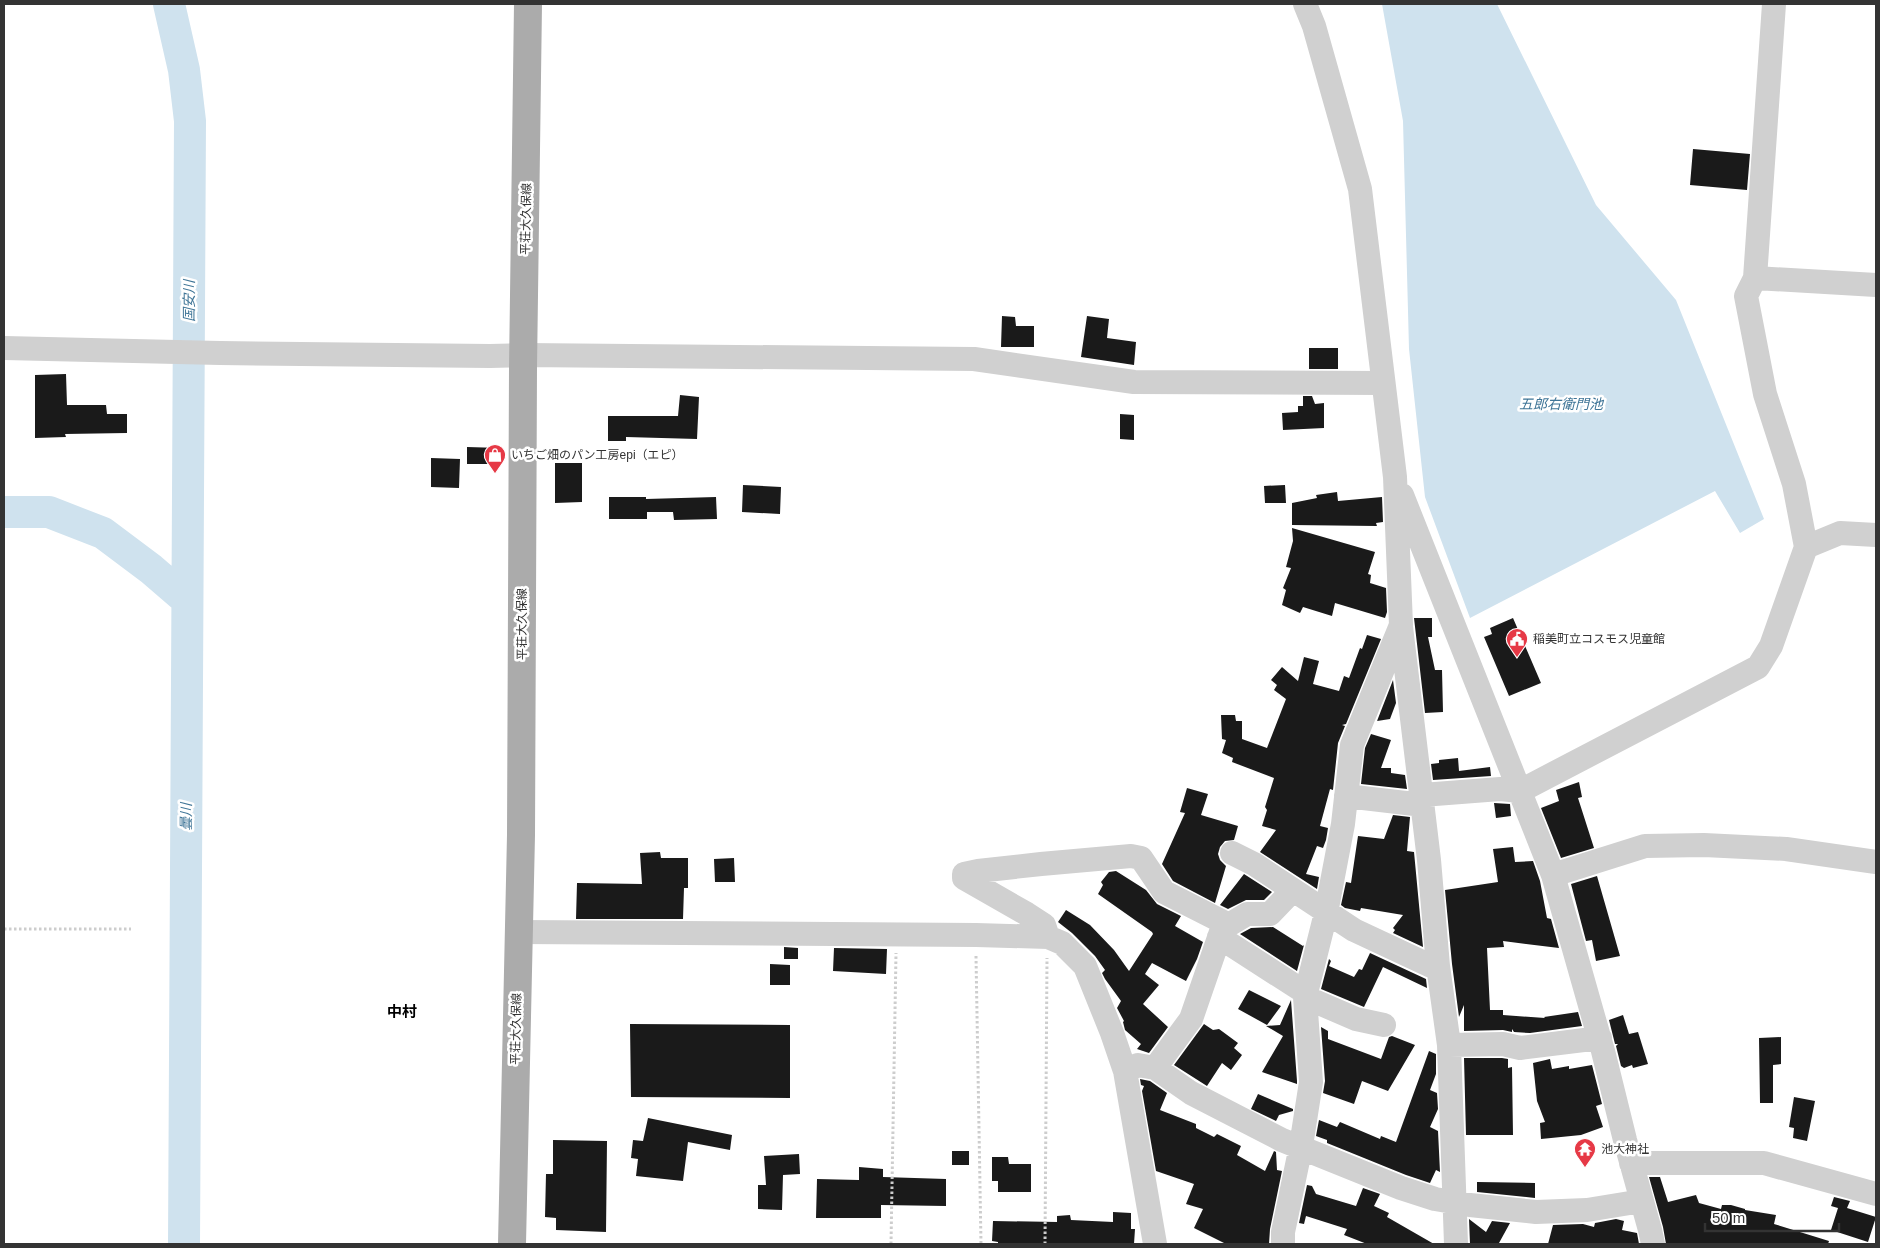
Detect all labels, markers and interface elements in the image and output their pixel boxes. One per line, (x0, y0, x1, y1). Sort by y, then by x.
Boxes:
street label: 平荘大久保線 (518, 183, 534, 255)
water label: 国安川 (181, 278, 197, 322)
water label: 五郎右衛門池 (1519, 396, 1605, 412)
shop icon: いちご畑のパン工房epi（エピ） (483, 443, 507, 474)
place label: いちご畑のパン工房epi（エピ） (511, 448, 684, 462)
street label: 平荘大久保線 (515, 588, 529, 660)
public building icon: 稲美町立コスモス児童館 (1505, 627, 1529, 658)
place label: 稲美町立コスモス児童館 (1533, 632, 1665, 646)
water label: 曇川 (178, 801, 194, 831)
street label: 平荘大久保線 (508, 993, 524, 1065)
district label: 中村 (387, 1003, 417, 1020)
temple icon: 池大神社 (1573, 1137, 1597, 1168)
place label: 池大神社 (1601, 1142, 1649, 1156)
scale bar (1705, 1200, 1839, 1232)
text: 50 m (1712, 1209, 1745, 1226)

